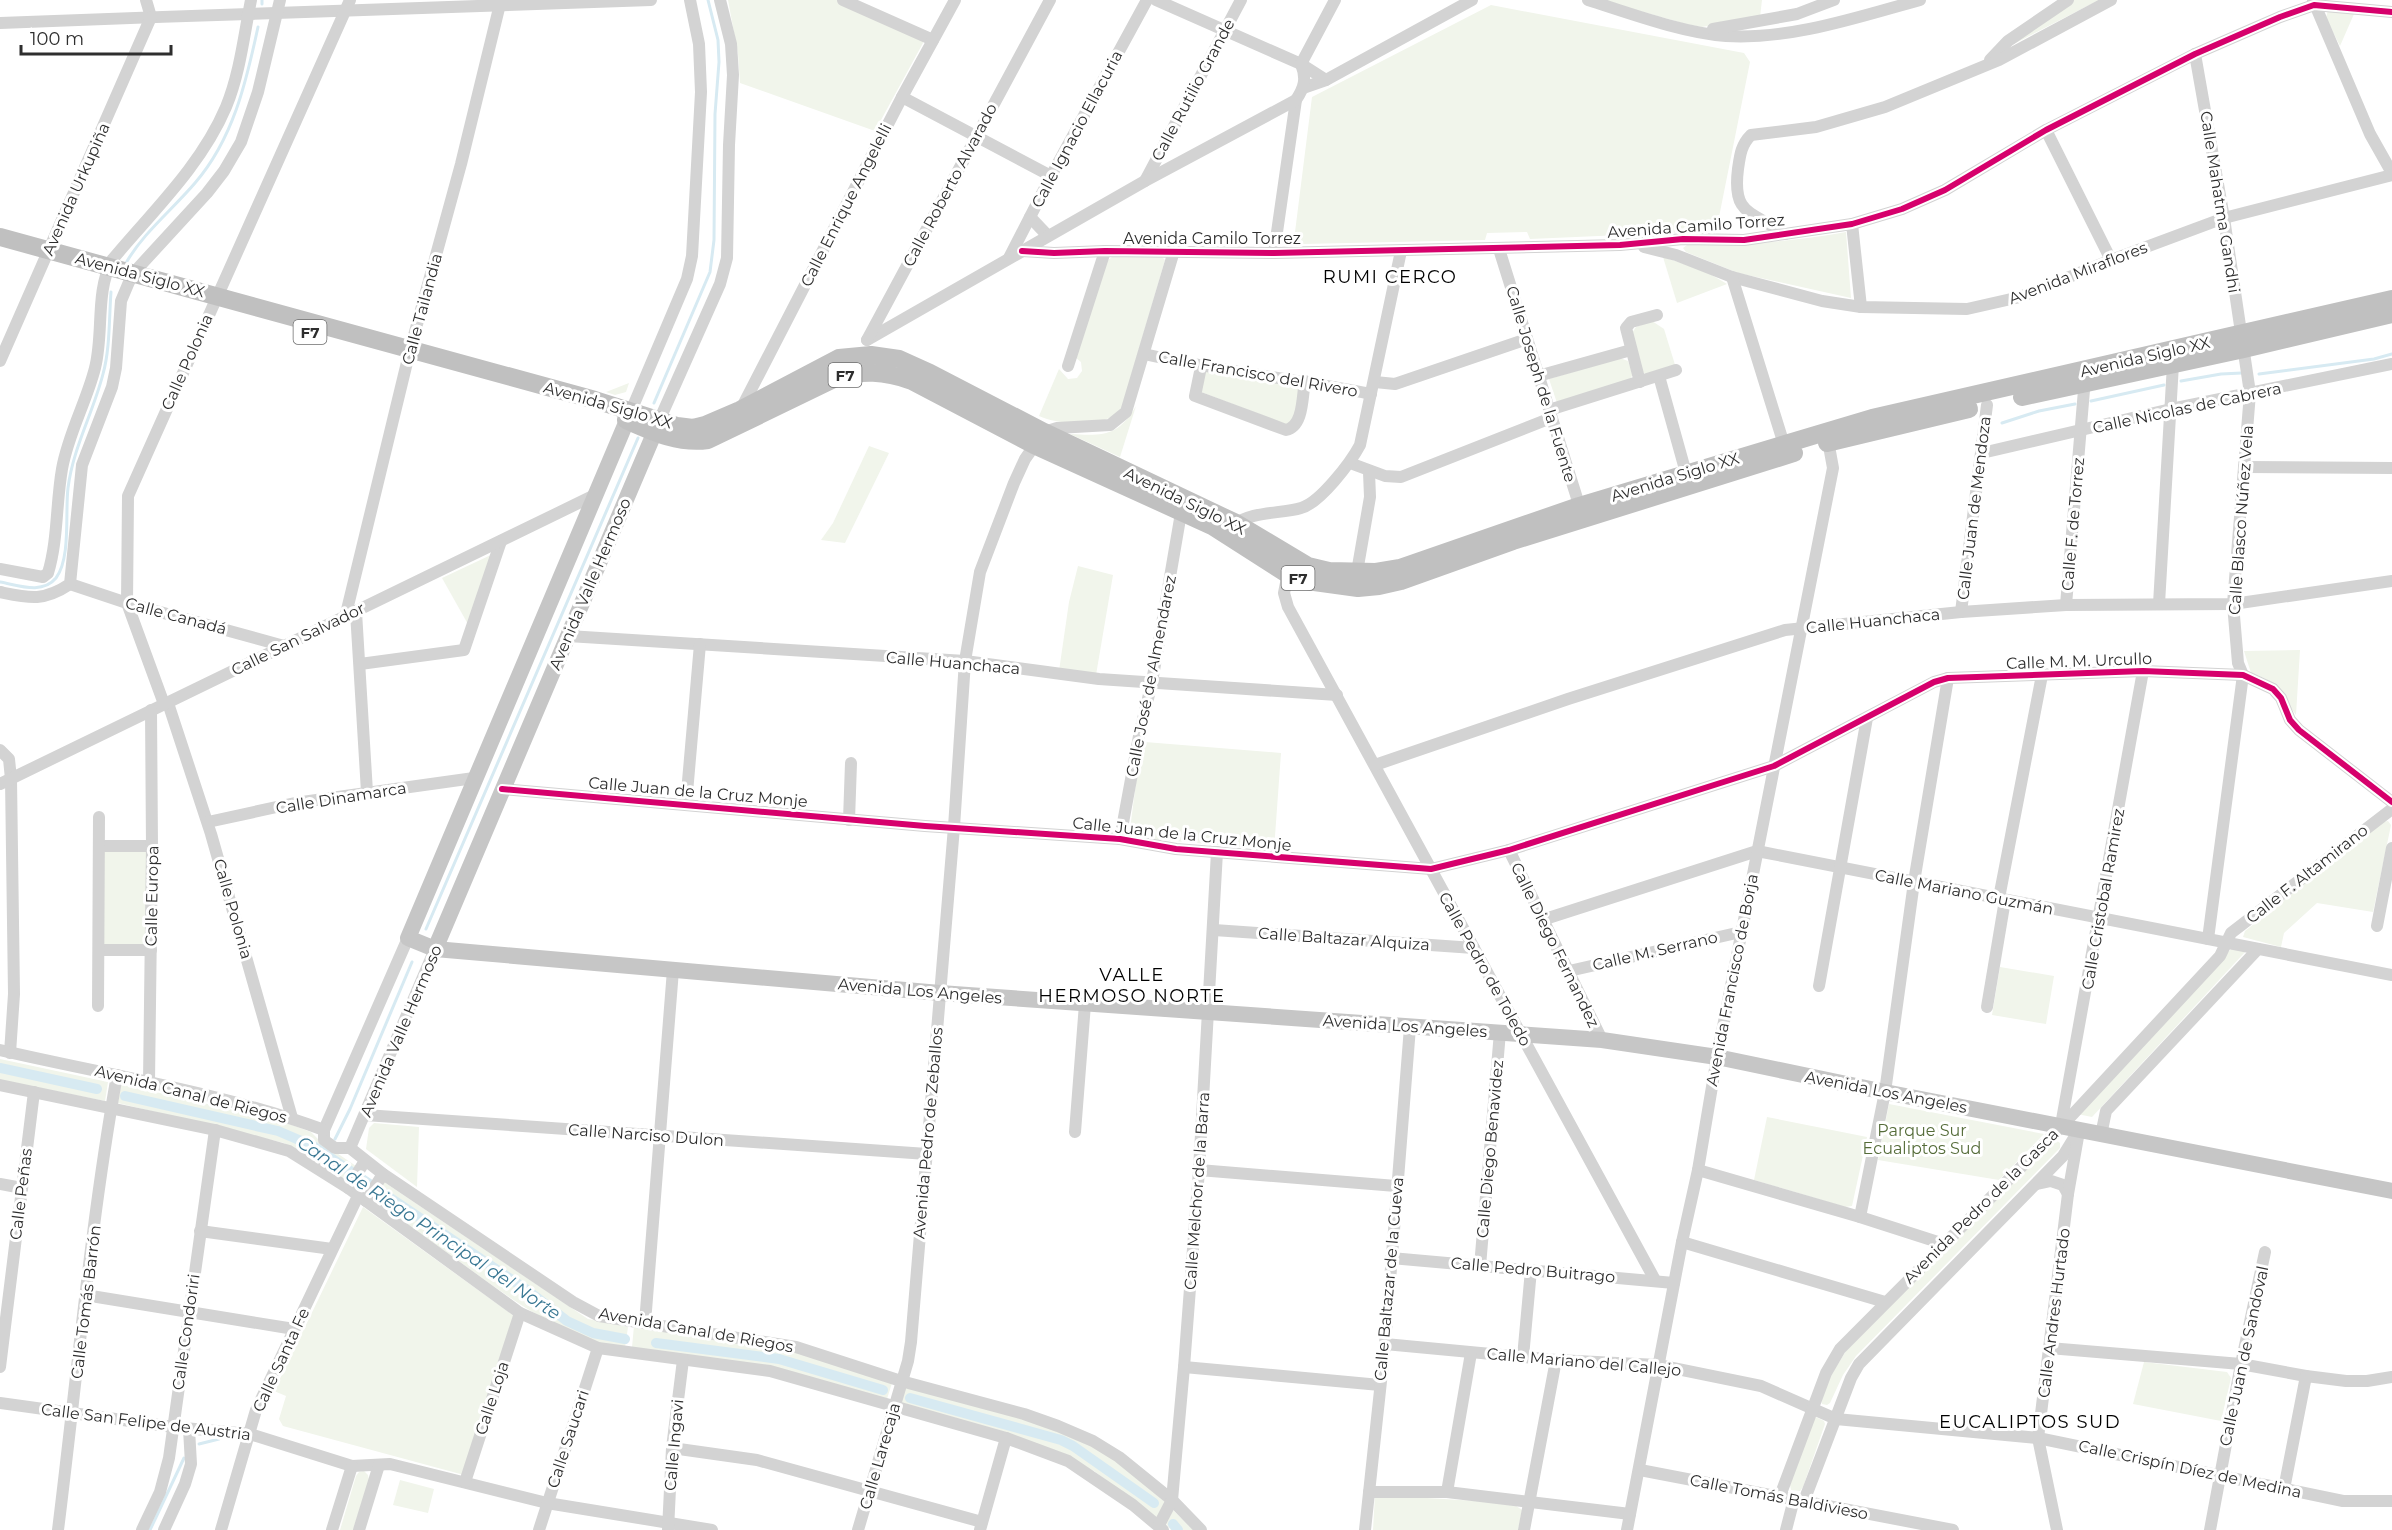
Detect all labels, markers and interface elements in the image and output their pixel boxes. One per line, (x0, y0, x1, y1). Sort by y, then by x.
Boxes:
street label: Calle Rutilio Grande (1148, 16, 1238, 164)
scale bar (21, 18, 171, 56)
text: 100 m (30, 28, 84, 50)
street label: Calle Ignacio Ellacuria (1028, 47, 1126, 211)
street label: Calle Roberto Alvarado (899, 100, 1001, 270)
street label: Calle Mahatma Gandhi (2196, 110, 2244, 294)
street label: Avenida Urkupiña (38, 120, 114, 258)
street label: Calle Enrique Angelelli (797, 120, 895, 290)
street label: Avenida Camilo Torrez (1607, 210, 1785, 242)
street label: Avenida Camilo Torrez (1123, 229, 1301, 248)
street label: Avenida Miraflores (2006, 238, 2150, 308)
street label: Avenida Siglo XX (73, 249, 207, 302)
street label: Calle Tailandia (398, 251, 446, 367)
district label: RUMI CERCO (1323, 266, 1457, 288)
street label: Calle Joseph de la Fuente (1502, 284, 1580, 484)
street label: Calle Polonia (157, 311, 217, 413)
road number: F7 (294, 320, 326, 344)
street label: Avenida Siglo XX (2078, 333, 2212, 381)
street label: Calle Francisco del Rivero (1157, 347, 1359, 401)
road number: F7 (828, 363, 862, 387)
street label: Avenida Siglo XX (541, 378, 675, 433)
street label: Calle Nicolas de Cabrera (2091, 379, 2283, 437)
street label: Calle Juan de Mendoza (1953, 415, 1995, 601)
street label: Calle Blasco Núñez Vela (2225, 425, 2257, 615)
street label: Avenida Siglo XX (1609, 448, 1742, 506)
street label: Calle F. de Torrez (2058, 456, 2088, 592)
street label: Avenida Siglo XX (1121, 463, 1249, 539)
street label: Avenida Valle Hermoso (545, 495, 635, 673)
road number: F7 (1282, 566, 1314, 590)
street label: Calle José de Almendarez (1122, 574, 1180, 778)
street label: Calle Canadá (123, 593, 229, 639)
street label: Calle San Salvador (228, 598, 368, 680)
street label: Calle Huanchaca (1805, 605, 1941, 637)
street label: Calle Huanchaca (885, 648, 1021, 678)
street label: Calle M. M. Urcullo (2006, 649, 2152, 673)
street label: Calle Juan de la Cruz Monje (588, 773, 808, 811)
street label: Calle Dinamarca (274, 778, 408, 818)
street label: Calle Cristobal Ramirez (2078, 807, 2128, 991)
street label: Calle Juan de la Cruz Monje (1072, 813, 1292, 855)
street label: Calle F. Altamirano (2242, 821, 2372, 927)
street label: Calle Europa (142, 845, 162, 947)
street label: Calle Polonia (210, 857, 256, 961)
street label: Calle Diego Fernandez (1507, 860, 1603, 1030)
street label: Calle Mariano Guzmán (1873, 865, 2055, 919)
street label: Avenida Francisco de Borja (1702, 872, 1762, 1088)
street label: Calle Pedro de Toledo (1435, 889, 1535, 1049)
street label: Calle Baltazar Alquiza (1258, 924, 1430, 954)
street label: Calle M. Serrano (1591, 927, 1719, 975)
street label: Avenida Valle Hermoso (356, 942, 446, 1120)
district label: VALLE HERMOSO NORTE (1038, 964, 1226, 1007)
street label: Avenida Los Angeles (837, 974, 1003, 1008)
street label: Avenida Los Angeles (1322, 1011, 1488, 1041)
street label: Avenida Pedro de Zeballos (909, 1026, 947, 1240)
street label: Calle Diego Benavidez (1473, 1059, 1507, 1239)
street label: Avenida Canal de Riegos (93, 1061, 289, 1127)
street label: Avenida Los Angeles (1803, 1067, 1969, 1117)
street label: Calle Melchor de la Barra (1181, 1091, 1213, 1291)
street label: Calle Narciso Dulon (567, 1120, 725, 1150)
park label: Parque Sur Ecualiptos Sud (1863, 1121, 1981, 1158)
street label: Avenida Pedro de la Gasca (1899, 1124, 2063, 1288)
water label: Canal de Riego Principal del Norte (293, 1131, 565, 1325)
street label: Calle Peñas (6, 1147, 36, 1241)
street label: Calle Baltazar de la Cueva (1371, 1176, 1407, 1382)
street label: Calle Tomás Barrón (67, 1224, 105, 1380)
street label: Calle Andres Hurtado (2034, 1227, 2074, 1399)
street label: Calle Pedro Buitrago (1450, 1253, 1616, 1287)
street label: Calle Juan de Sandoval (2216, 1264, 2272, 1448)
street label: Calle Condoriri (168, 1273, 204, 1391)
street label: Avenida Canal de Riegos (597, 1304, 795, 1357)
street label: Calle Santa Fe (249, 1305, 313, 1415)
street label: Calle Mariano del Callejo (1486, 1344, 1682, 1380)
street label: Calle Loja (471, 1359, 513, 1437)
street label: Calle Saucari (543, 1387, 593, 1491)
street label: Calle Ingavi (661, 1398, 687, 1492)
street label: Calle San Felipe de Austria (40, 1400, 252, 1444)
street label: Calle Larecaja (856, 1400, 904, 1512)
district label: EUCALIPTOS SUD (1939, 1411, 2121, 1433)
street label: Calle Crispín Díez de Medina (2077, 1436, 2303, 1502)
street label: Calle Tomás Baldivieso (1688, 1470, 1870, 1524)

